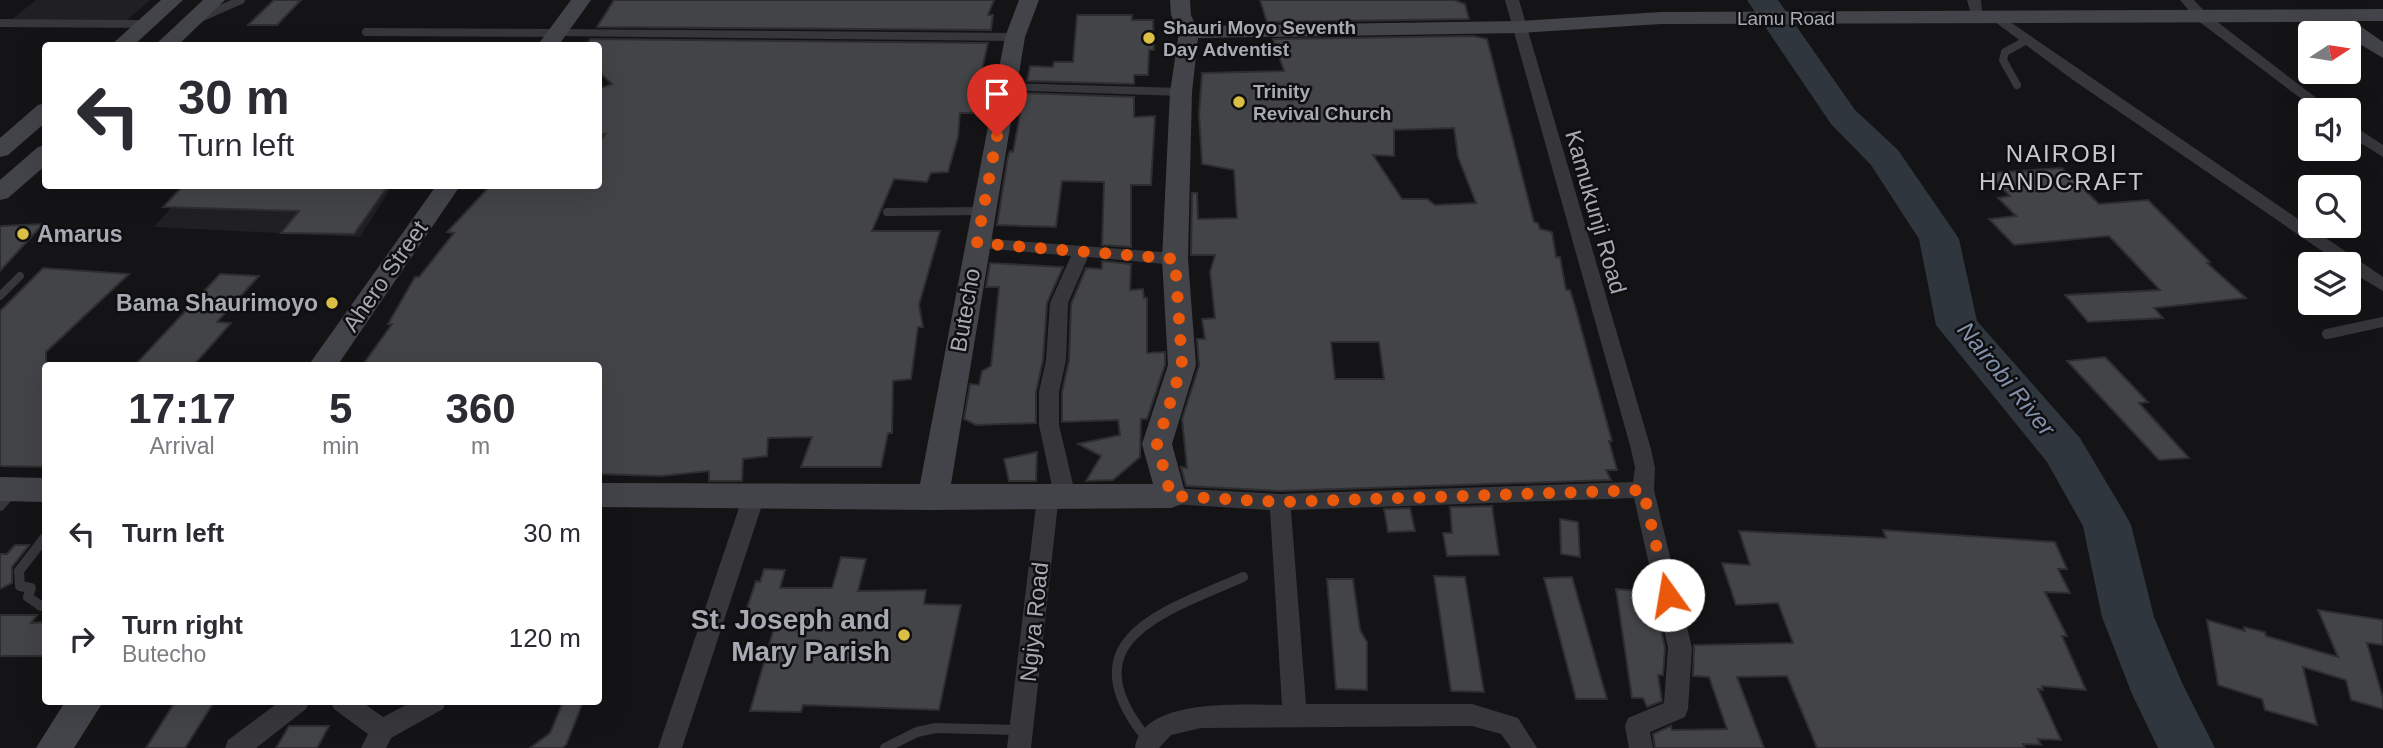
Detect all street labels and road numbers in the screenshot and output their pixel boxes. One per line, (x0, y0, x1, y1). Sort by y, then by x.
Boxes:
street label: Lamu Road (1737, 8, 1835, 29)
street label: Kamukunji Road (1560, 127, 1632, 297)
street label: Ahero Street (337, 215, 433, 336)
street label: Butecho (945, 266, 985, 354)
street label: Ngiya Road (1015, 561, 1053, 683)

